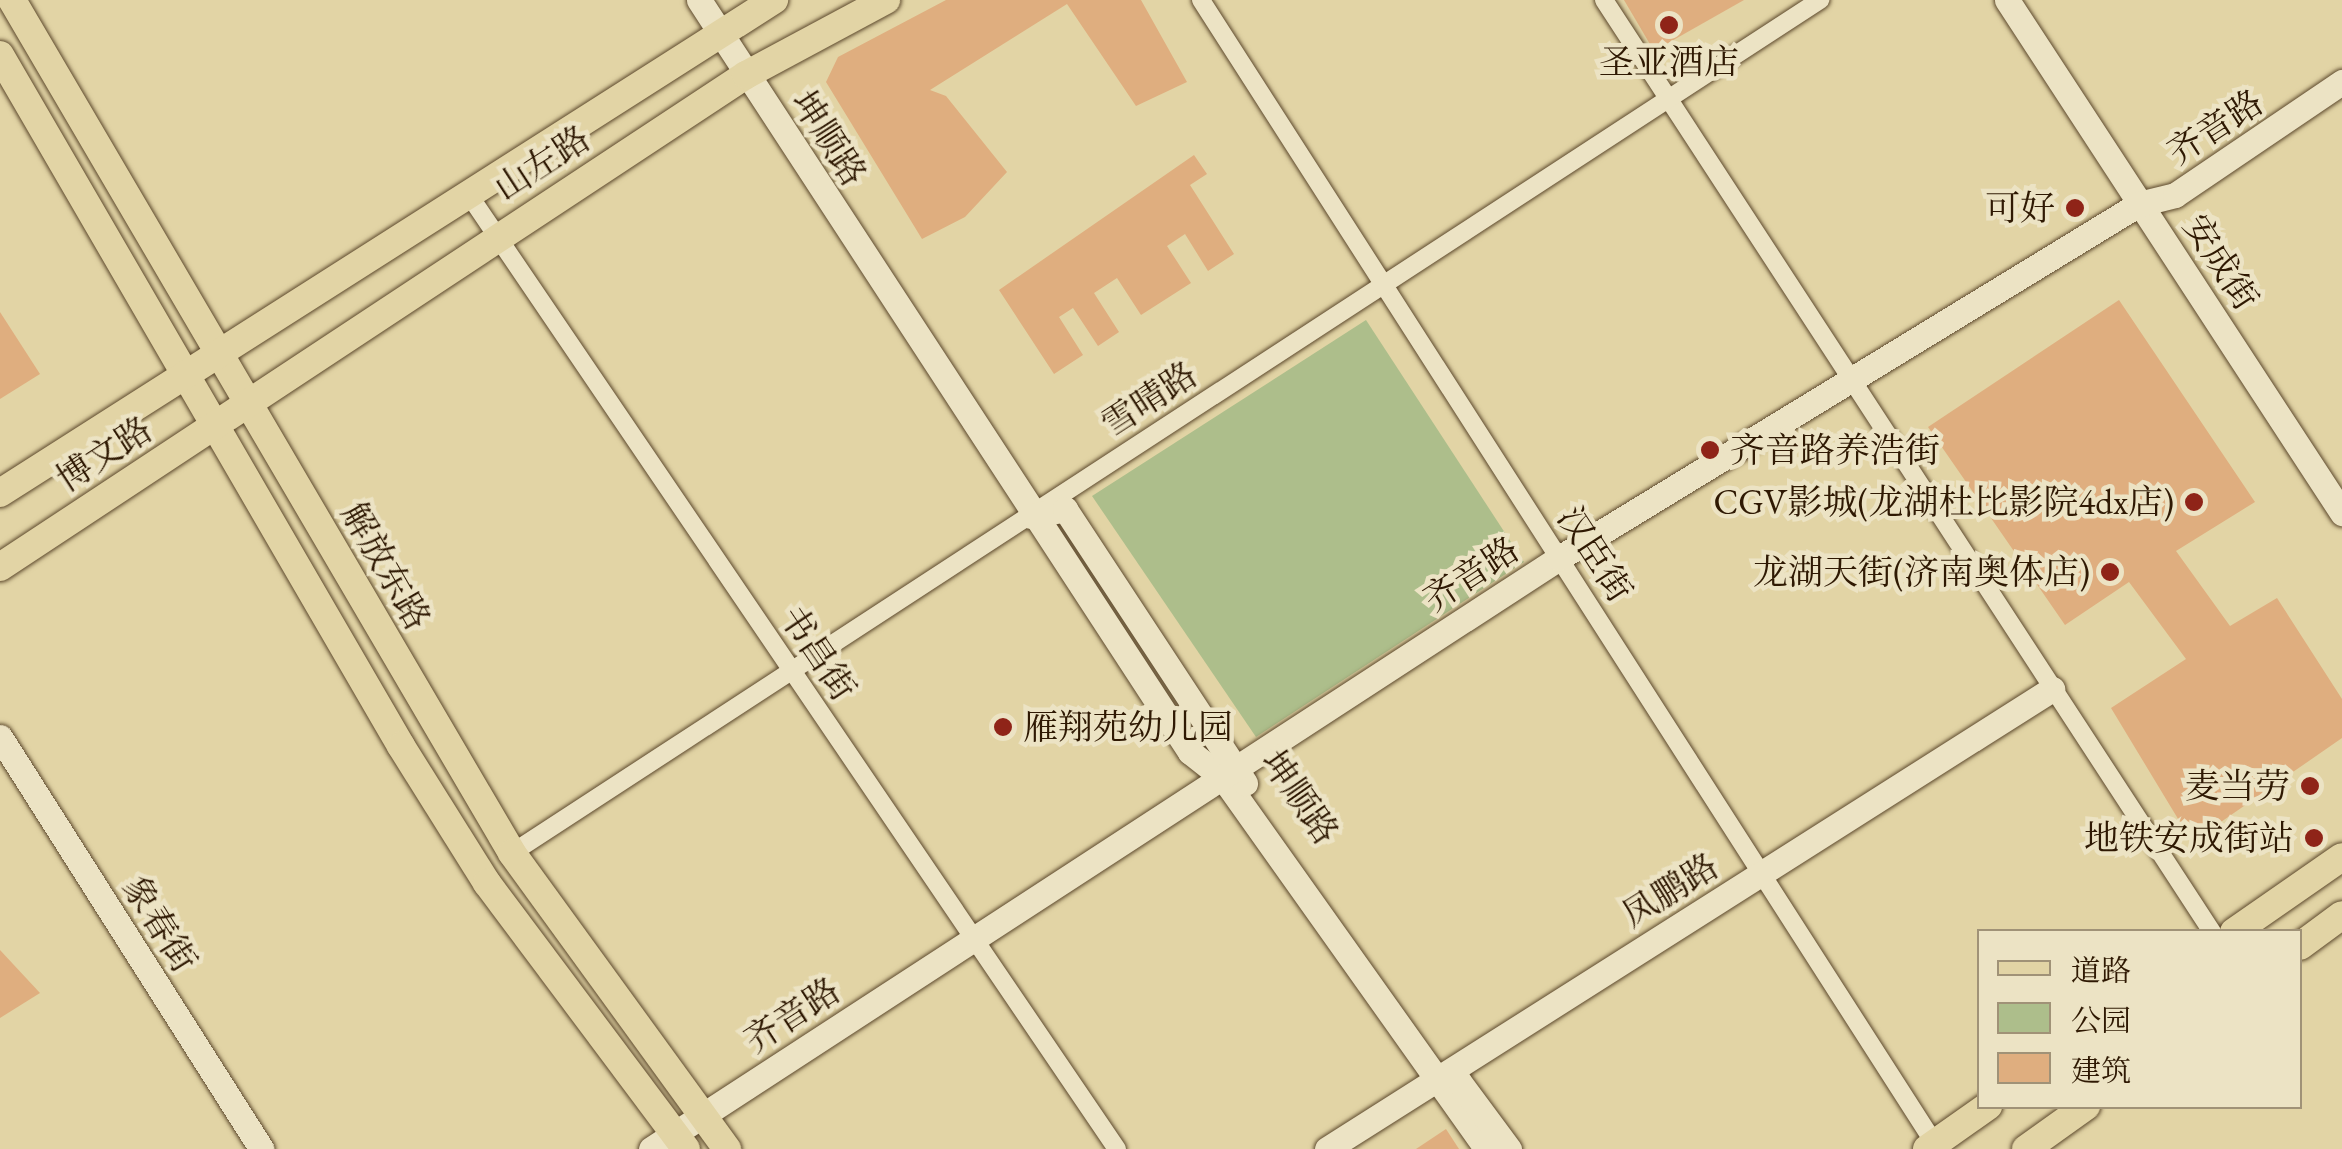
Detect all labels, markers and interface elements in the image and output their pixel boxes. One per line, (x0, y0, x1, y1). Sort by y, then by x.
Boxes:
marker: 圣亚酒店 (1658, 14, 1680, 36)
place label: 圣亚酒店 (1599, 41, 1739, 83)
street label: 齐音路 (2160, 81, 2270, 173)
street label: 坤顺路 (783, 83, 875, 193)
street label: 山左路 (487, 117, 597, 209)
place label: 可好 (1985, 187, 2055, 229)
marker: 可好 (2064, 197, 2086, 219)
street label: 安成街 (2175, 207, 2267, 317)
street label: 雪晴路 (1094, 353, 1204, 445)
street label: 博文路 (49, 408, 159, 500)
place label: 齐音路养浩街 (1730, 429, 1940, 471)
marker: 齐音路养浩街 (1699, 439, 1721, 461)
place label: CGV影城(龙湖杜比影院4dx店) (1714, 481, 2174, 523)
marker: CGV影城(龙湖杜比影院4dx店) (2183, 491, 2205, 513)
street label: 解放东路 (333, 495, 439, 637)
street label: 汉臣街 (1549, 499, 1641, 609)
street label: 齐音路 (1416, 528, 1526, 620)
place label: 龙湖天街(济南奥体店) (1753, 551, 2090, 593)
marker: 龙湖天街(济南奥体店) (2099, 561, 2121, 583)
street label: 书昌街 (771, 598, 865, 708)
place label: 雁翔苑幼儿园 (1023, 706, 1233, 748)
marker: 雁翔苑幼儿园 (992, 716, 1014, 738)
street label: 坤顺路 (1253, 742, 1347, 852)
place label: 麦当劳 (2185, 765, 2290, 807)
marker: 麦当劳 (2299, 775, 2321, 797)
place label: 地铁安成街站 (2084, 817, 2294, 859)
marker: 地铁安成街站 (2303, 827, 2325, 849)
street label: 凤鹏路 (1614, 844, 1726, 936)
street label: 象春街 (114, 868, 206, 980)
legend (1977, 929, 2302, 1109)
text: 道路 (2071, 951, 2131, 990)
street label: 齐音路 (737, 969, 847, 1061)
text: 公园 (2071, 1001, 2131, 1040)
text: 建筑 (2071, 1051, 2131, 1090)

